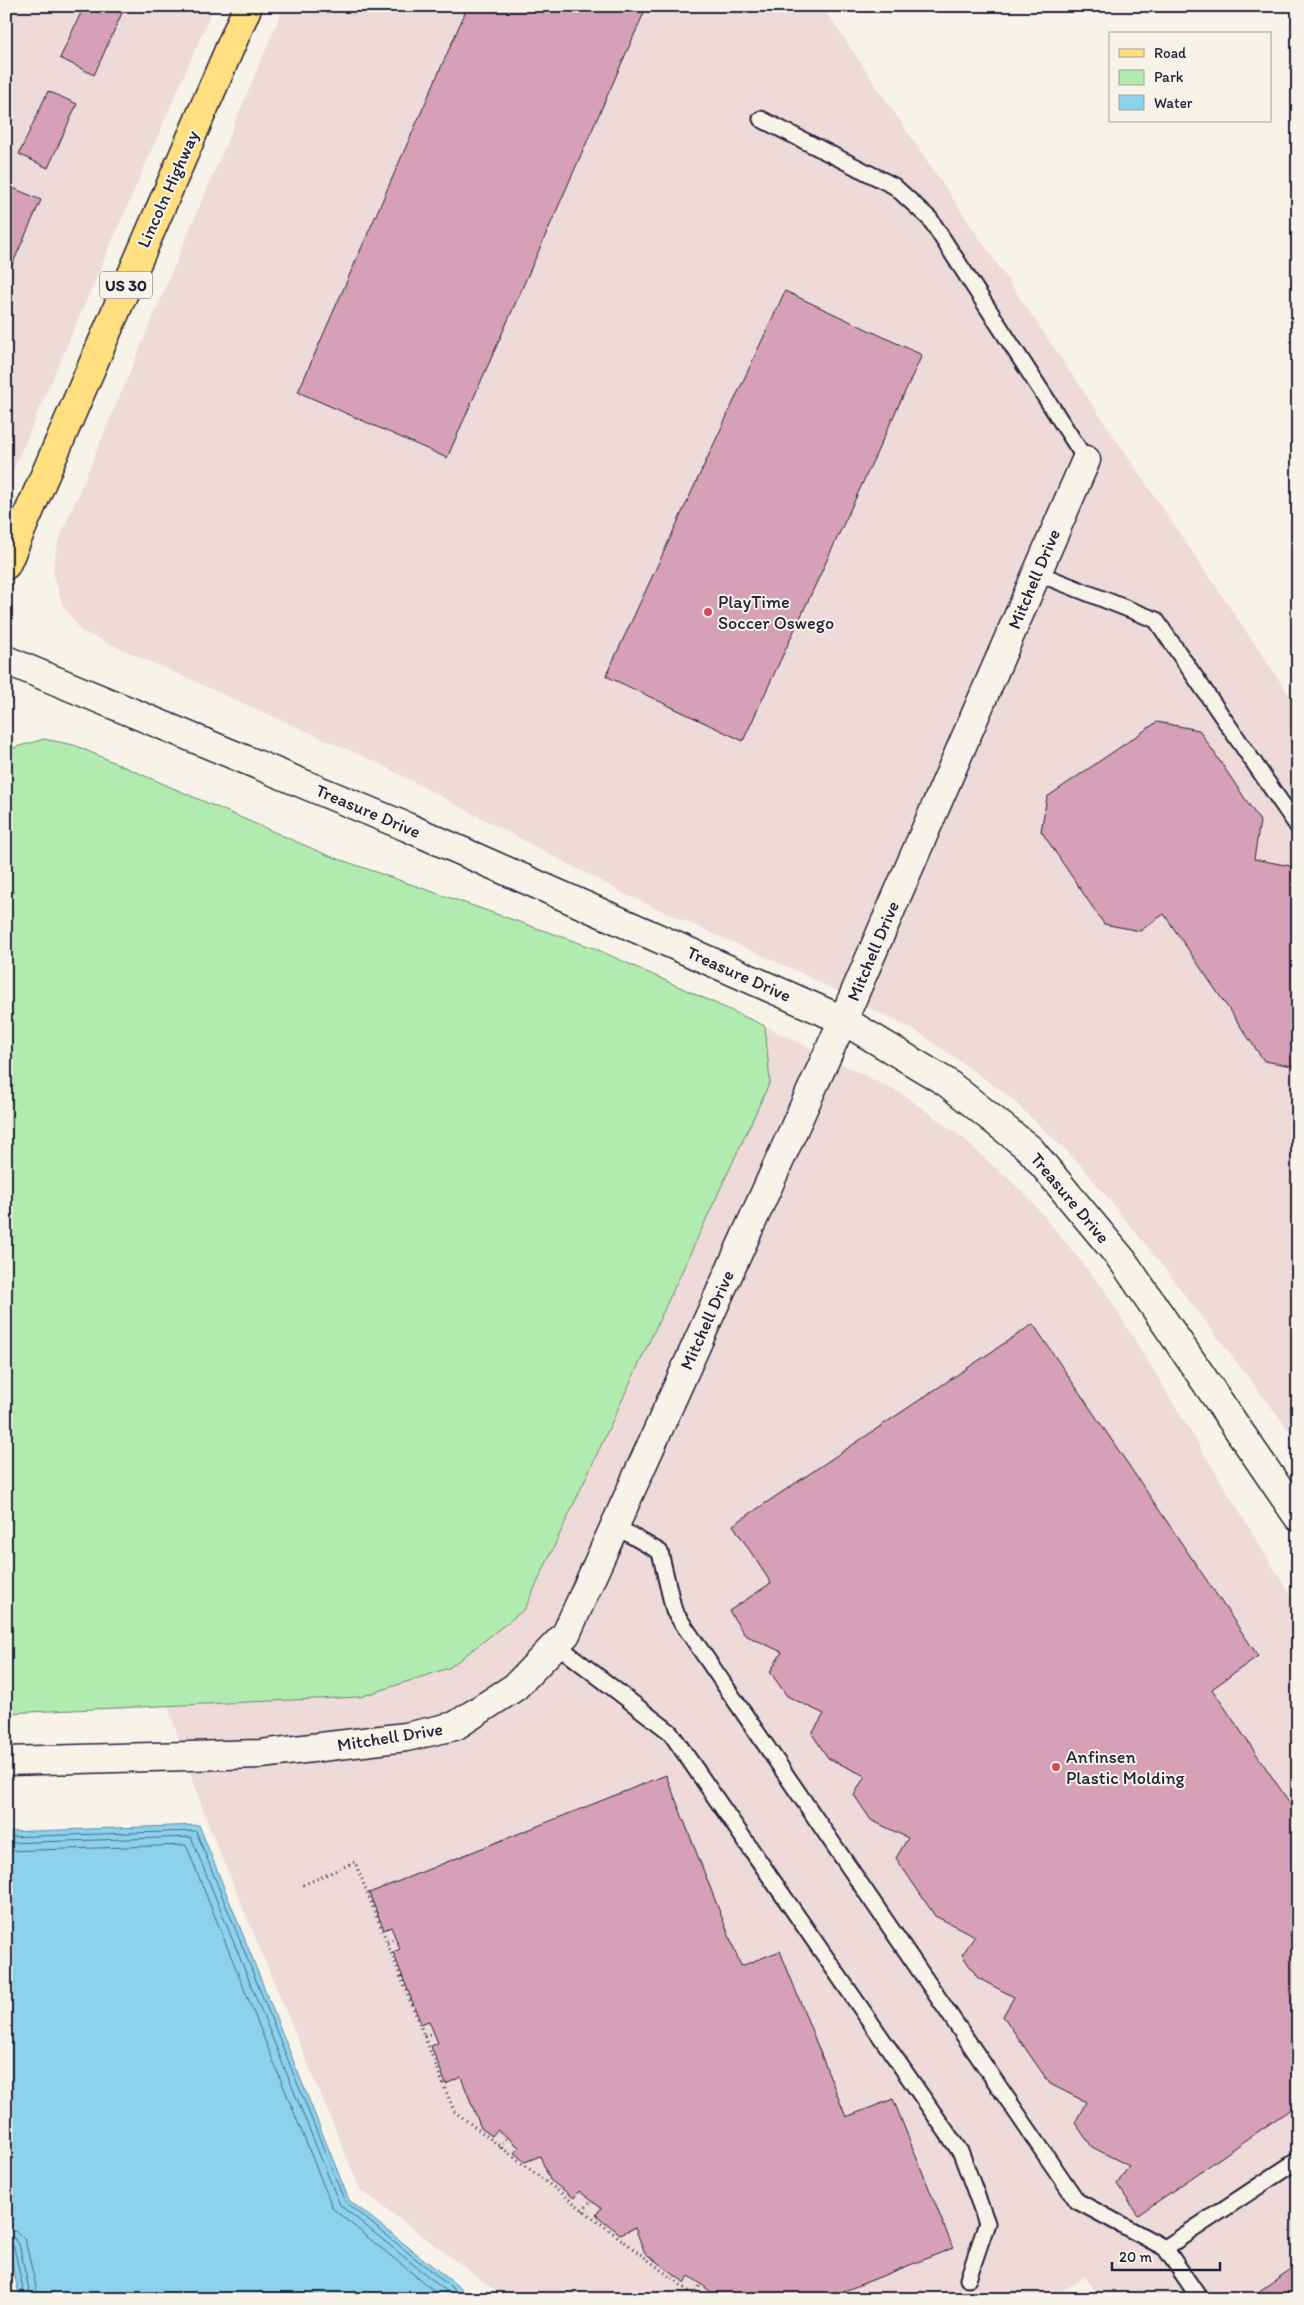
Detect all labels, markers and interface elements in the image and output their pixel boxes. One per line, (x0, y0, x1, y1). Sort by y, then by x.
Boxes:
legend (1109, 32, 1272, 122)
text: Road (1154, 44, 1187, 62)
text: Park (1154, 68, 1184, 86)
text: Water (1154, 94, 1193, 112)
street label: Lincoln Highway (132, 126, 204, 251)
road number: US 30 (100, 272, 152, 298)
street label: Mitchell Drive (1003, 526, 1065, 632)
place label: PlayTime Soccer Oswego (718, 591, 834, 634)
marker: PlayTime Soccer Oswego (702, 606, 714, 618)
street label: Treasure Drive (312, 779, 424, 843)
street label: Mitchell Drive (842, 898, 904, 1004)
street label: Treasure Drive (683, 941, 795, 1007)
street label: Treasure Drive (1026, 1148, 1114, 1248)
street label: Mitchell Drive (675, 1267, 739, 1373)
street label: Mitchell Drive (336, 1718, 444, 1756)
place label: Anfinsen Plastic Molding (1066, 1746, 1186, 1789)
marker: Anfinsen Plastic Molding (1050, 1761, 1062, 1773)
scale bar (1112, 2240, 1219, 2272)
text: 20 m (1119, 2248, 1153, 2266)

